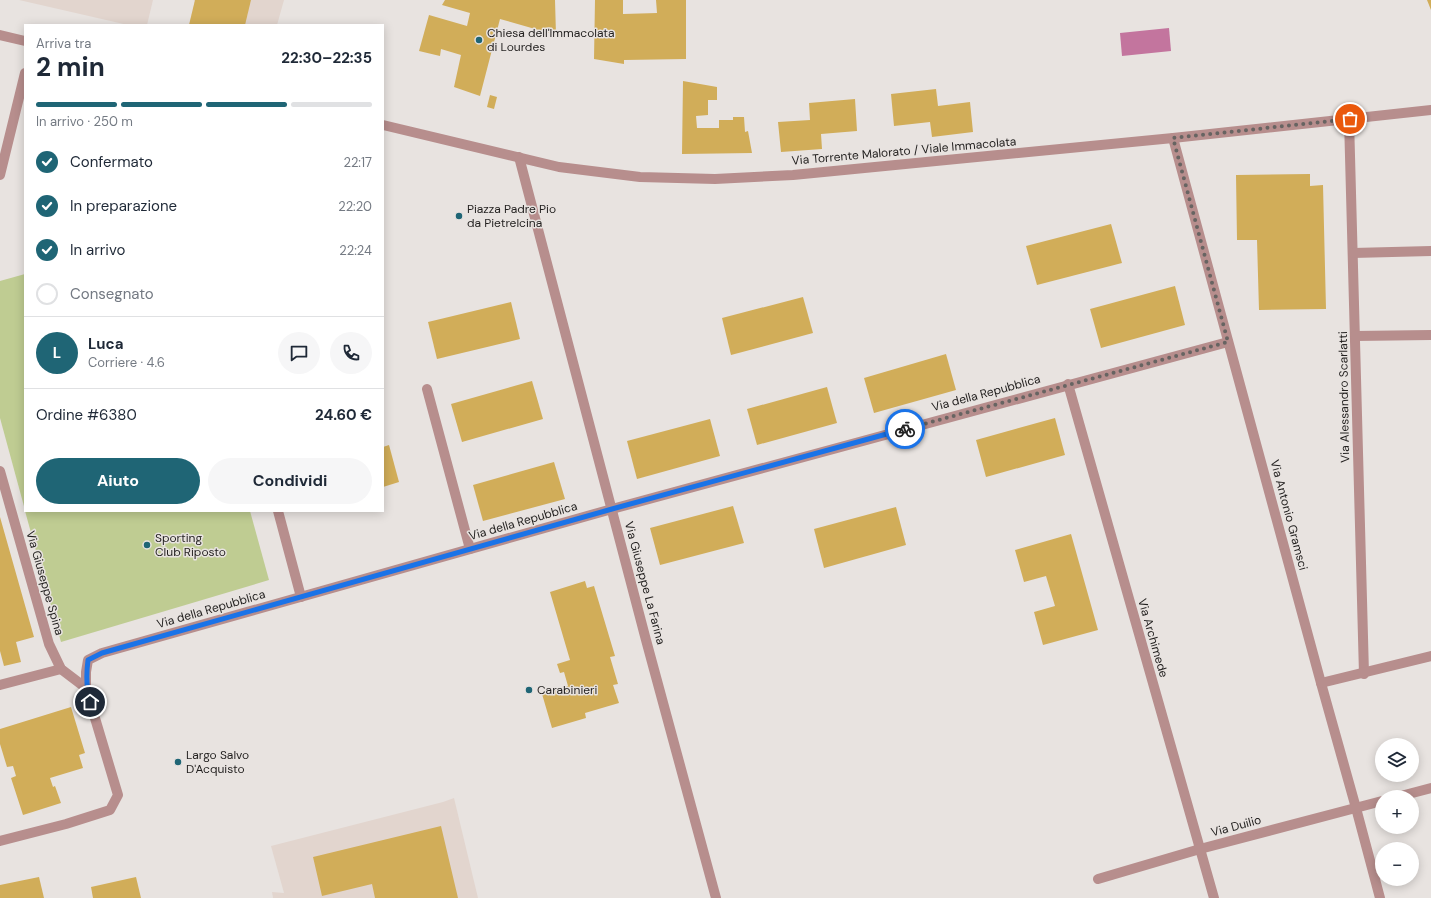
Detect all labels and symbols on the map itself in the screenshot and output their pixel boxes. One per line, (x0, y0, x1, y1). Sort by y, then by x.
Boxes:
place label: Chiesa dell'Immacolata di Lourdes (487, 25, 615, 55)
marker: Chiesa dell'Immacolata di Lourdes (474, 35, 484, 45)
pin (1333, 102, 1367, 136)
street label: Via Torrente Malorato / Viale Immacolata (791, 133, 1017, 169)
place label: Piazza Padre Pio da Pietrelcina (467, 201, 556, 231)
marker: Piazza Padre Pio da Pietrelcina (454, 211, 464, 221)
street label: Via Alessandro Scarlatti (1335, 331, 1353, 463)
street label: Via della Repubblica (930, 371, 1042, 415)
courier (885, 409, 925, 449)
street label: Via Antonio Gramsci (1267, 458, 1311, 572)
street label: Via della Repubblica (467, 498, 579, 544)
street label: Via Giuseppe La Farina (621, 520, 669, 646)
street label: Via Giuseppe Spina (22, 529, 68, 637)
place label: Sporting Club Riposto (155, 530, 226, 560)
marker: Sporting Club Riposto (142, 540, 152, 550)
street label: Via della Repubblica (155, 586, 267, 632)
street label: Via Archimede (1134, 597, 1172, 679)
place label: Carabinieri (537, 682, 598, 698)
pin (73, 685, 107, 719)
marker: Carabinieri (524, 685, 534, 695)
place label: Largo Salvo D'Acquisto (186, 747, 249, 777)
marker: Largo Salvo D'Acquisto (173, 757, 183, 767)
street label: Via Duilio (1209, 812, 1263, 840)

